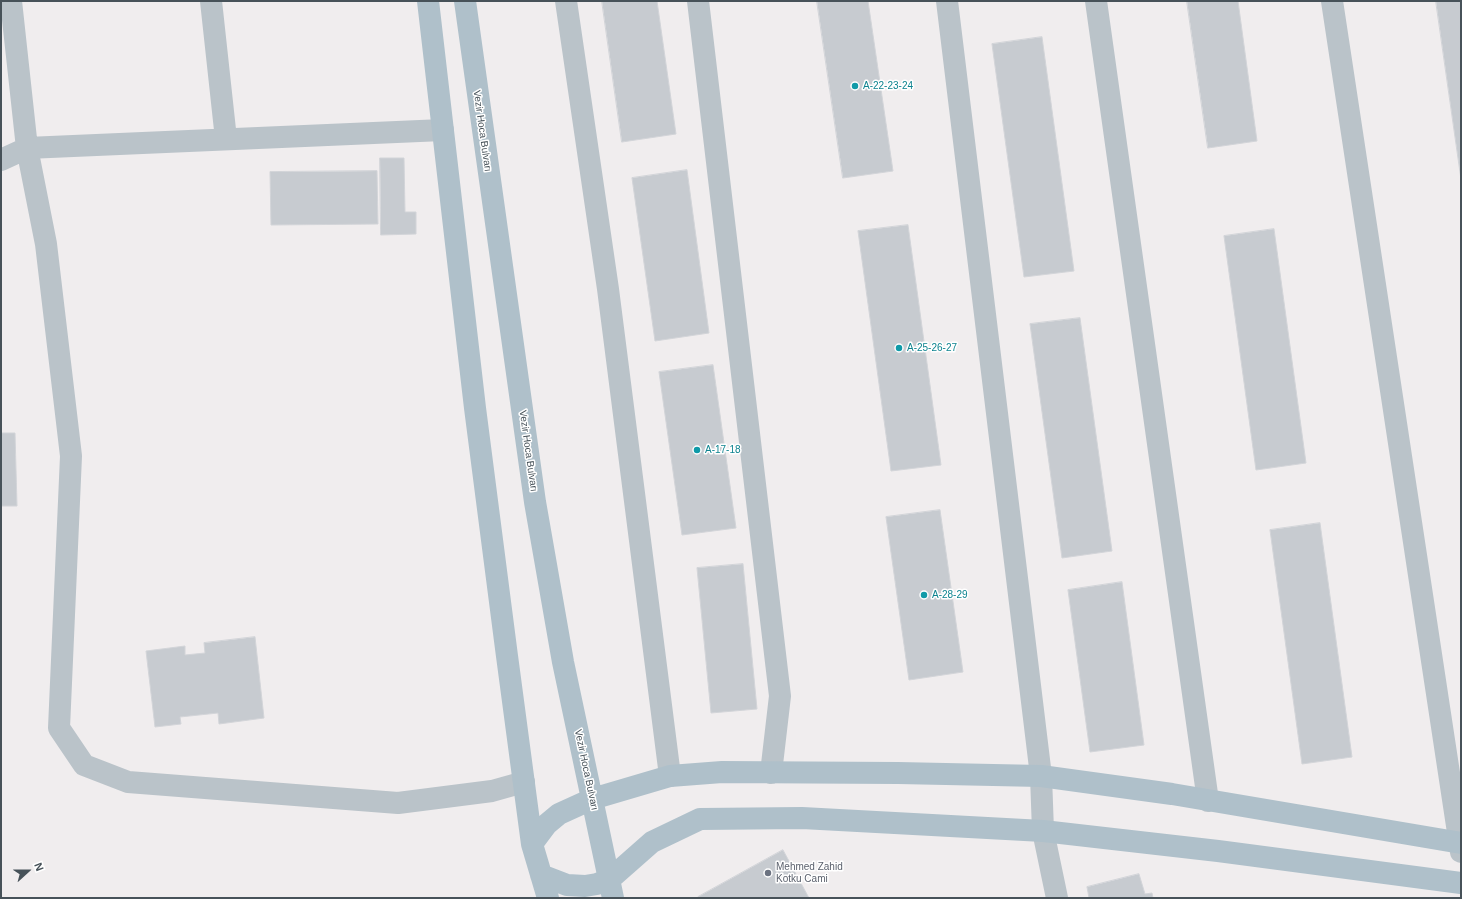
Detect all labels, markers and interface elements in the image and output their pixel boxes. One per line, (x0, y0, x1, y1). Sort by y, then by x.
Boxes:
place label: A-22-23-24 (863, 80, 913, 92)
marker: A-22-23-24 (850, 81, 860, 91)
street label: Vezir Hoca Bulvarı (470, 89, 494, 173)
place label: A-25-26-27 (907, 342, 957, 354)
marker: A-25-26-27 (894, 343, 904, 353)
street label: Vezir Hoca Bulvarı (516, 409, 540, 493)
place label: A-17-18 (705, 444, 741, 456)
marker: A-17-18 (692, 445, 702, 455)
place label: A-28-29 (932, 589, 968, 601)
marker: A-28-29 (919, 590, 929, 600)
street label: Vezir Hoca Bulvarı (572, 729, 600, 811)
north arrow (8, 851, 48, 891)
text: N (32, 861, 46, 873)
place label: Mehmed Zahid Kotku Cami (776, 861, 843, 884)
marker: Mehmed Zahid Kotku Cami (763, 868, 773, 878)

